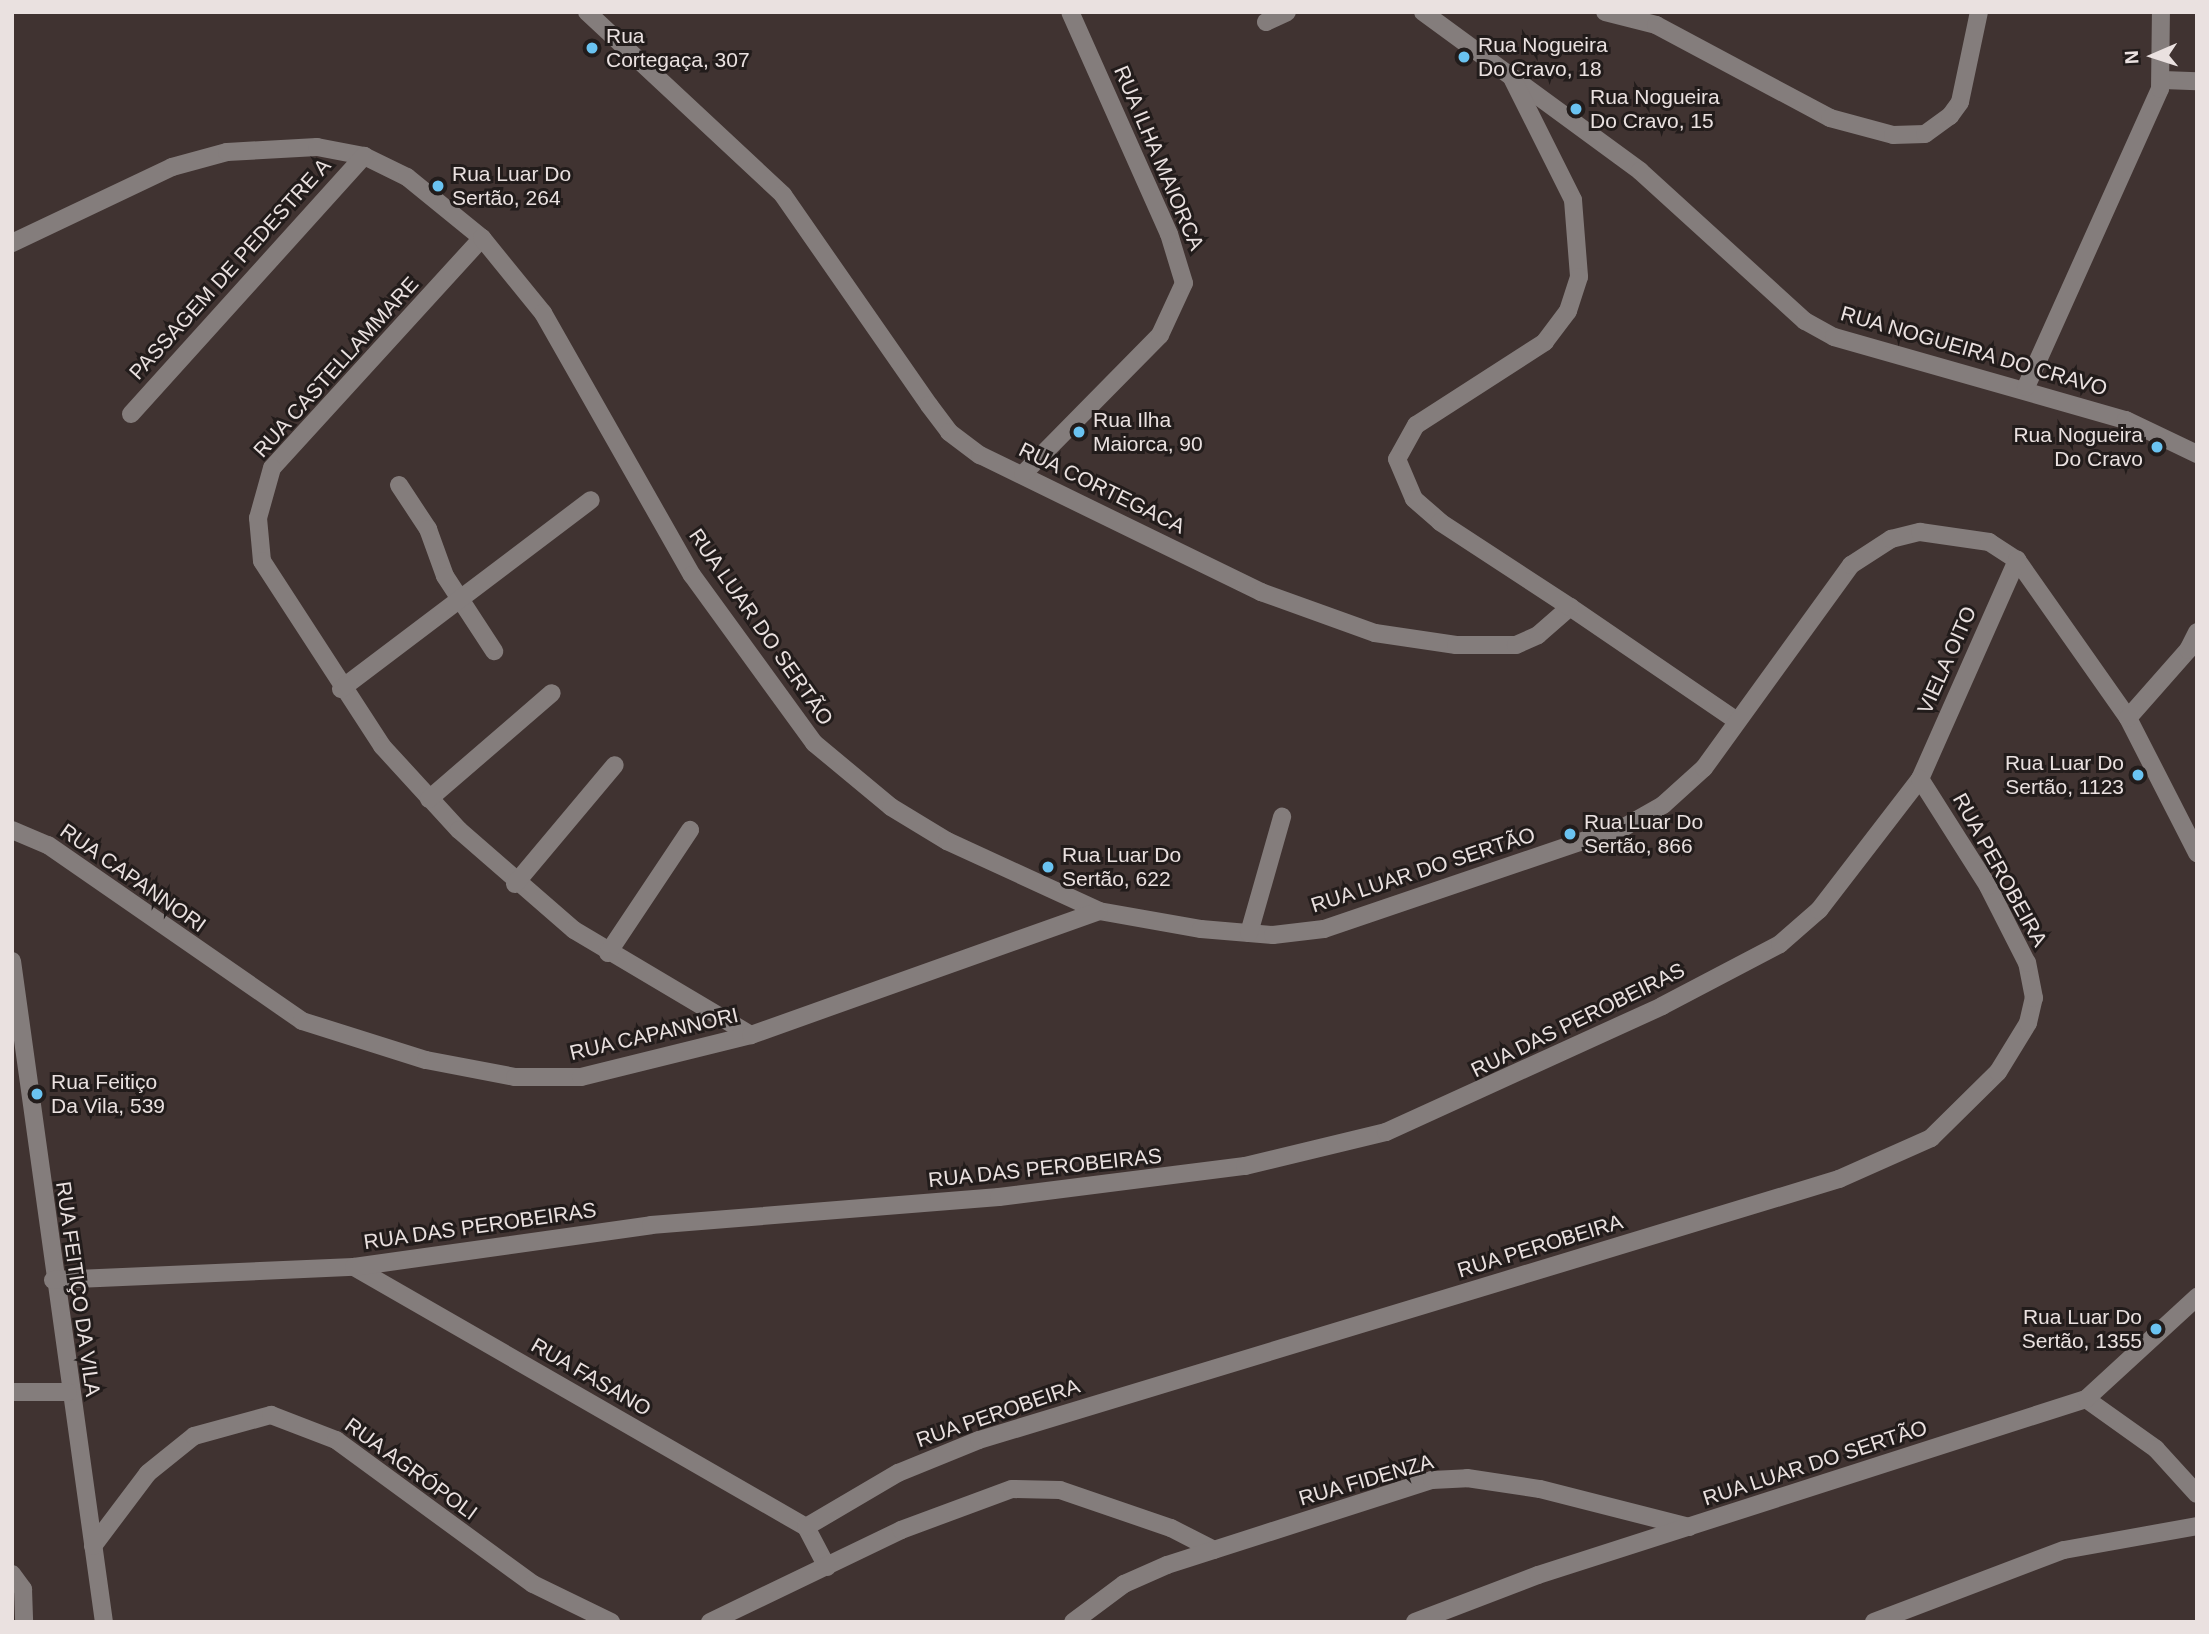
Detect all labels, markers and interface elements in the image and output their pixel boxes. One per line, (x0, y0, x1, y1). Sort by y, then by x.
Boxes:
north arrow (2118, 21, 2188, 91)
place label: Rua Cortegaça, 307 (606, 23, 750, 73)
place label: Rua Nogueira Do Cravo, 18 (1478, 32, 1608, 82)
marker: Rua Cortegaça, 307 (584, 40, 600, 56)
marker: Rua Nogueira Do Cravo, 18 (1456, 49, 1472, 65)
text: N (2121, 50, 2142, 65)
street label: RUA ILHA MAIORCA (1108, 61, 1210, 255)
place label: Rua Nogueira Do Cravo, 15 (1590, 84, 1720, 134)
marker: Rua Nogueira Do Cravo, 15 (1568, 101, 1584, 117)
street label: PASSAGEM DE PEDESTRE A (124, 153, 336, 385)
place label: Rua Luar Do Sertão, 264 (452, 161, 571, 211)
marker: Rua Luar Do Sertão, 264 (430, 178, 446, 194)
street label: RUA CASTELLAMMARE (248, 271, 424, 463)
street label: RUA NOGUEIRA DO CRAVO (1837, 301, 2111, 401)
place label: Rua Ilha Maiorca, 90 (1093, 407, 1203, 457)
place label: Rua Nogueira Do Cravo (2013, 422, 2143, 472)
marker: Rua Ilha Maiorca, 90 (1071, 424, 1087, 440)
street label: RUA CORTEGACA (1014, 437, 1190, 539)
marker: Rua Nogueira Do Cravo (2149, 439, 2165, 455)
street label: RUA LUAR DO SERTÃO (683, 523, 839, 731)
street label: VIELA OITO (1912, 602, 1982, 718)
place label: Rua Luar Do Sertão, 1123 (2005, 750, 2124, 800)
marker: Rua Luar Do Sertão, 1123 (2130, 767, 2146, 783)
street label: RUA PEROBEIRA (1947, 788, 2053, 952)
place label: Rua Luar Do Sertão, 866 (1584, 809, 1703, 859)
street label: RUA CAPANNORI (55, 818, 211, 938)
street label: RUA LUAR DO SERTÃO (1307, 822, 1539, 918)
marker: Rua Luar Do Sertão, 866 (1562, 826, 1578, 842)
place label: Rua Luar Do Sertão, 622 (1062, 842, 1181, 892)
marker: Rua Luar Do Sertão, 622 (1040, 859, 1056, 875)
street label: RUA DAS PEROBEIRAS (1467, 957, 1689, 1083)
street label: RUA CAPANNORI (567, 1002, 741, 1066)
place label: Rua Feitiço Da Vila, 539 (51, 1069, 165, 1119)
marker: Rua Feitiço Da Vila, 539 (29, 1086, 45, 1102)
street label: RUA DAS PEROBEIRAS (926, 1143, 1164, 1193)
street label: RUA FEITIÇO DA VILA (50, 1179, 106, 1399)
street label: RUA DAS PEROBEIRAS (362, 1197, 598, 1255)
street label: RUA PEROBEIRA (1454, 1209, 1626, 1283)
place label: Rua Luar Do Sertão, 1355 (2022, 1304, 2142, 1354)
marker: Rua Luar Do Sertão, 1355 (2148, 1321, 2164, 1337)
street label: RUA FASANO (526, 1332, 656, 1422)
street label: RUA PEROBEIRA (912, 1373, 1084, 1453)
street label: RUA AGRÓPOLI (339, 1412, 483, 1526)
street label: RUA LUAR DO SERTÃO (1699, 1415, 1931, 1511)
street label: RUA FIDENZA (1295, 1449, 1437, 1511)

